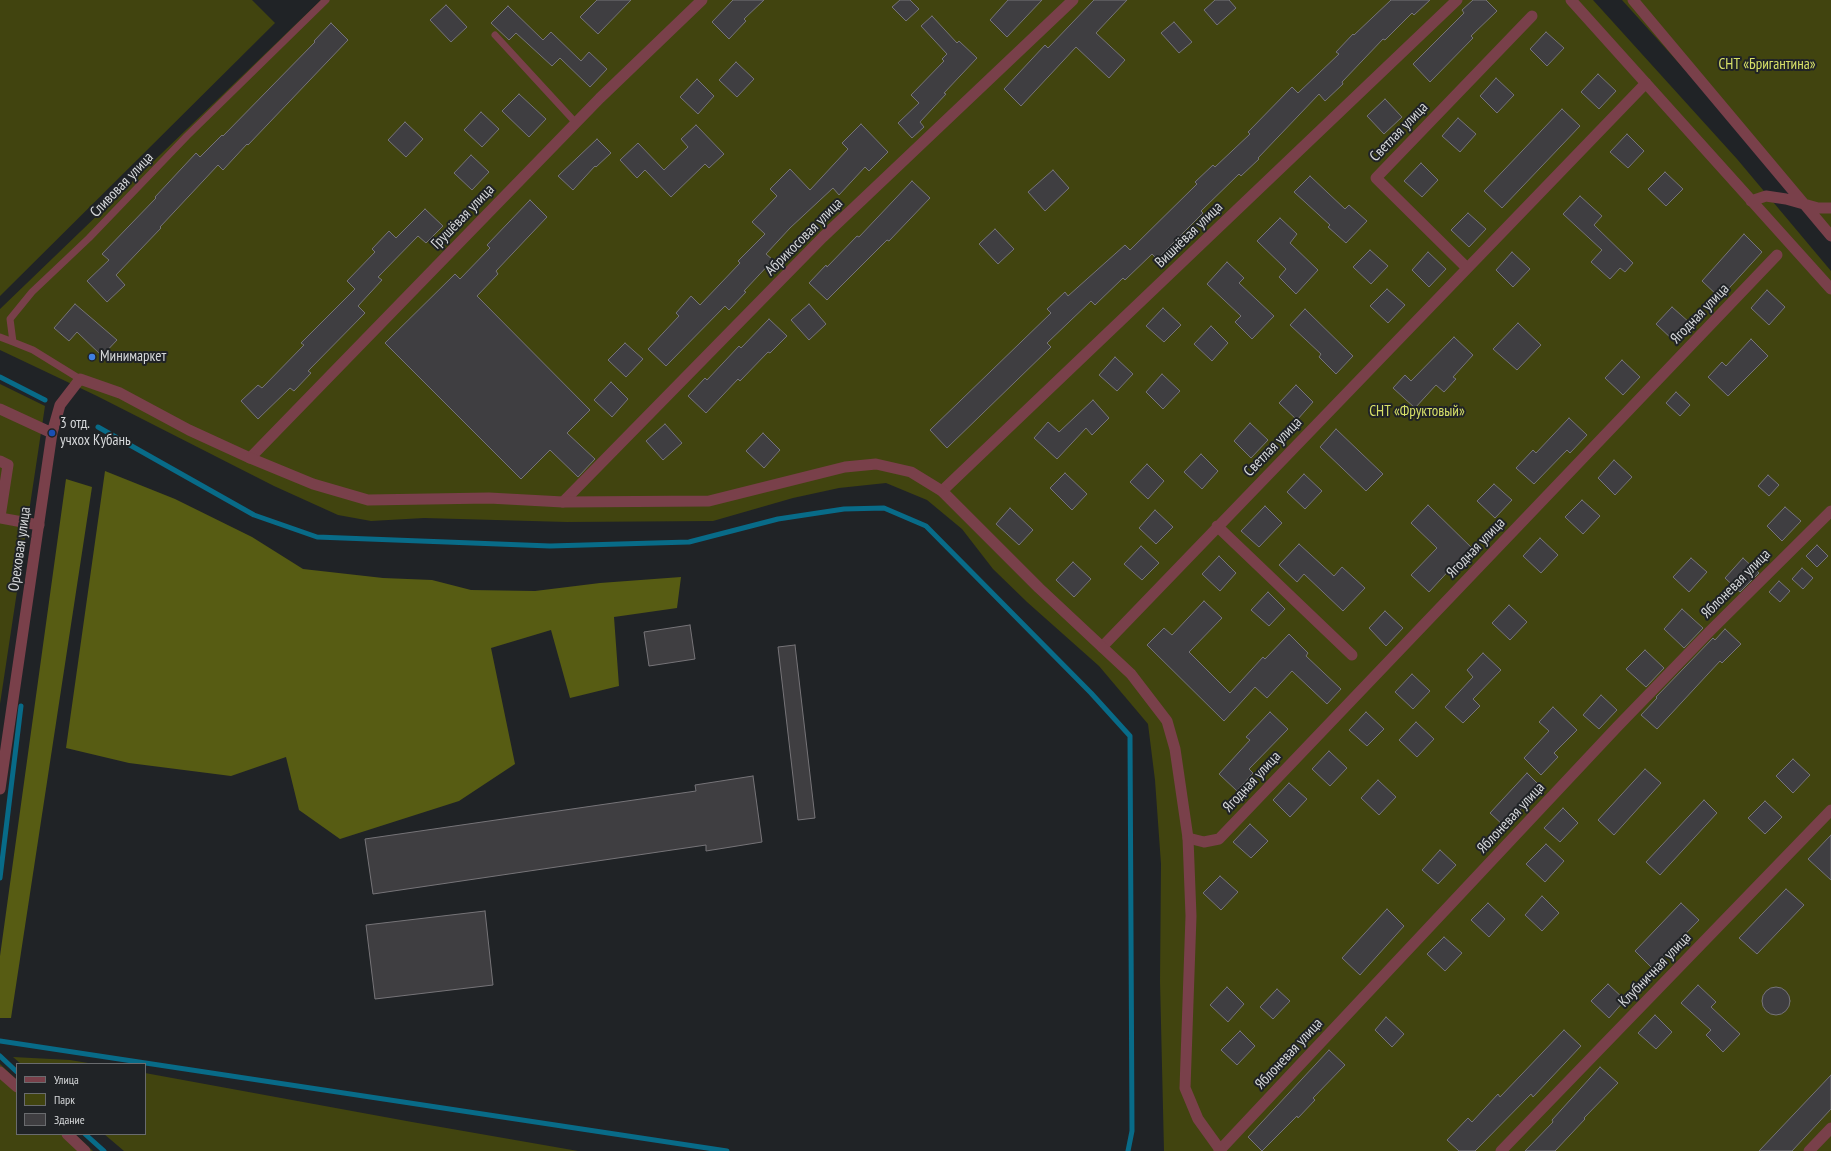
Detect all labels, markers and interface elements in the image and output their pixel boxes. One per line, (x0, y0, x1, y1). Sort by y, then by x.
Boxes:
park label: СНТ «Бригантина» (1718, 56, 1816, 74)
street label: Светлая улица (1366, 99, 1432, 165)
street label: Сливовая улица (87, 149, 157, 221)
street label: Грушёвая улица (428, 181, 498, 253)
street label: Абрикосовая улица (761, 194, 847, 280)
street label: Вишнёвая улица (1151, 198, 1227, 272)
street label: Ягодная улица (1667, 280, 1733, 348)
place label: Минимаркет (100, 348, 166, 366)
marker: Минимаркет (87, 352, 97, 362)
park label: СНТ «Фруктовый» (1369, 403, 1465, 421)
street label: Светлая улица (1240, 414, 1306, 480)
place label: 3 отд. учхох Кубань (60, 415, 131, 450)
marker: 3 отд. учхох Кубань (47, 428, 57, 438)
street label: Ореховая улица (5, 506, 35, 592)
street label: Ягодная улица (1443, 514, 1509, 582)
street label: Яблоневая улица (1698, 546, 1774, 622)
street label: Ягодная улица (1219, 748, 1285, 816)
street label: Яблоневая улица (1474, 779, 1548, 857)
street label: Клубничная улица (1615, 929, 1695, 1011)
street label: Яблоневая улица (1252, 1015, 1326, 1093)
legend (16, 1063, 146, 1135)
text: Улица (54, 1072, 79, 1087)
text: Парк (54, 1092, 75, 1107)
text: Здание (54, 1112, 85, 1127)

